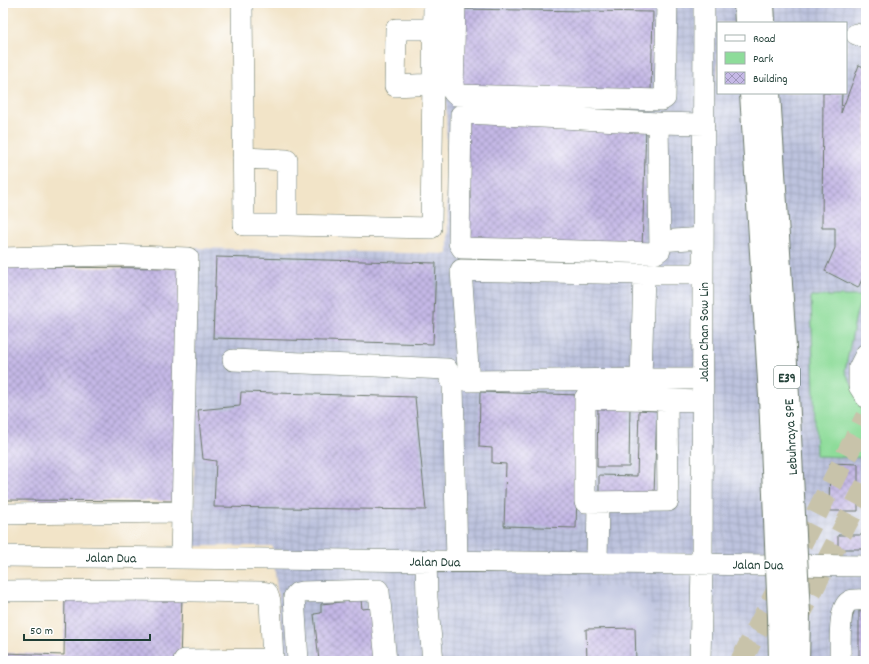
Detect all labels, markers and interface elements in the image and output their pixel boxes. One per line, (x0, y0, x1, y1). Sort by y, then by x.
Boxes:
legend (717, 22, 847, 94)
text: Road (753, 31, 775, 48)
text: Park (753, 51, 774, 68)
text: Building (753, 71, 788, 88)
street label: Jalan Chan Sow Lin (695, 282, 715, 382)
road number: E39 (774, 366, 800, 388)
street label: Lebuhraya SPE (780, 398, 804, 476)
street label: Jalan Dua (85, 549, 137, 569)
street label: Jalan Dua (409, 553, 461, 573)
street label: Jalan Dua (732, 556, 784, 576)
scale bar (24, 616, 150, 642)
text: 50 m (30, 623, 53, 640)

